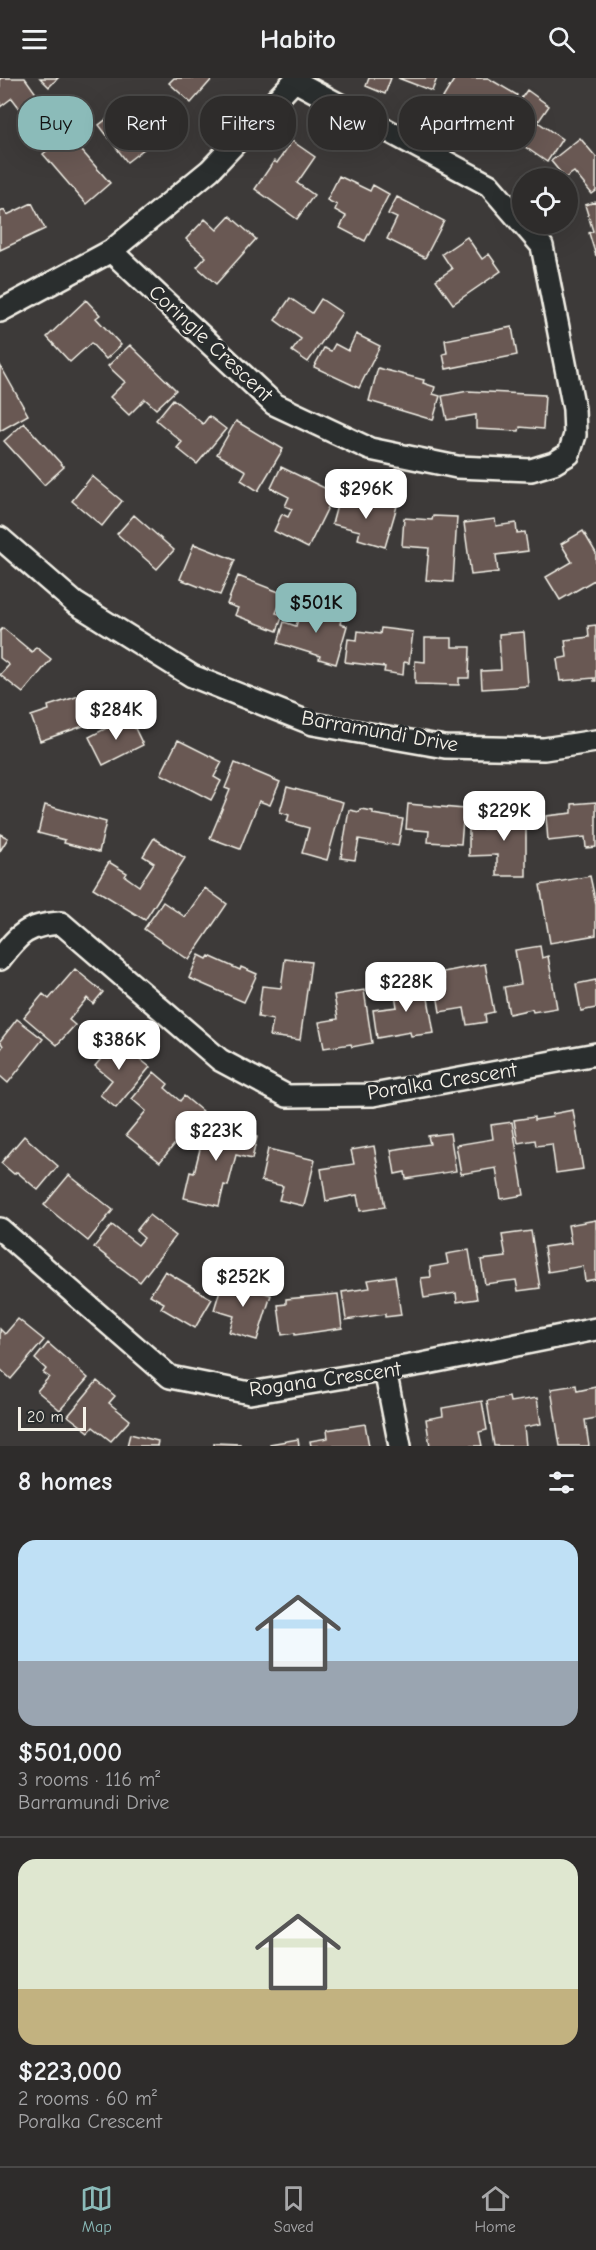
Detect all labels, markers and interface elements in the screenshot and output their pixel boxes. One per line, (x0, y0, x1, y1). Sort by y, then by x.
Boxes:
icon: menu (18, 23, 51, 56)
icon: search (545, 23, 578, 56)
text: Habito (260, 24, 336, 55)
chip: Buy (18, 96, 93, 150)
chip: Rent (105, 96, 188, 150)
chip: Filters (200, 96, 296, 150)
chip: New (308, 96, 387, 150)
chip: Apartment (399, 96, 535, 150)
map controls (512, 168, 578, 234)
button: locate (512, 168, 578, 234)
street label: Coringle Crescent (144, 280, 279, 407)
pin: $296K (324, 469, 408, 520)
text: $296K (339, 477, 393, 500)
pin: $501K (274, 583, 358, 634)
text: $501K (289, 591, 343, 614)
pin: $284K (74, 690, 158, 741)
text: $284K (90, 698, 142, 721)
street label: Barramundi Drive (300, 705, 460, 757)
pin: $229K (462, 791, 546, 842)
text: $229K (477, 799, 531, 822)
pin: $228K (364, 962, 448, 1013)
text: $228K (379, 970, 433, 993)
pin: $386K (77, 1020, 161, 1071)
text: $386K (92, 1028, 146, 1051)
street label: Poralka Crescent (365, 1057, 520, 1105)
pin: $223K (174, 1111, 258, 1162)
text: $223K (189, 1119, 243, 1142)
pin: $252K (201, 1257, 285, 1308)
text: $252K (216, 1265, 270, 1288)
street label: Rogana Crescent (248, 1356, 403, 1402)
scale bar (18, 1404, 86, 1432)
text: 20 m (27, 1408, 64, 1426)
icon: filters (545, 1466, 578, 1499)
text: 8 homes (18, 1467, 112, 1497)
icon: home (244, 1579, 352, 1687)
text: $501,000 (18, 1738, 122, 1768)
text: 3 rooms · 116 m² (18, 1768, 160, 1791)
text: Barramundi Drive (18, 1791, 169, 1814)
icon: home (244, 1898, 352, 2006)
text: $223,000 (18, 2057, 122, 2087)
text: 2 rooms · 60 m² (18, 2087, 157, 2110)
text: Poralka Crescent (18, 2110, 162, 2133)
tab: Map (80, 2182, 113, 2236)
tab: Saved (274, 2182, 314, 2236)
tab: Home (474, 2182, 516, 2236)

